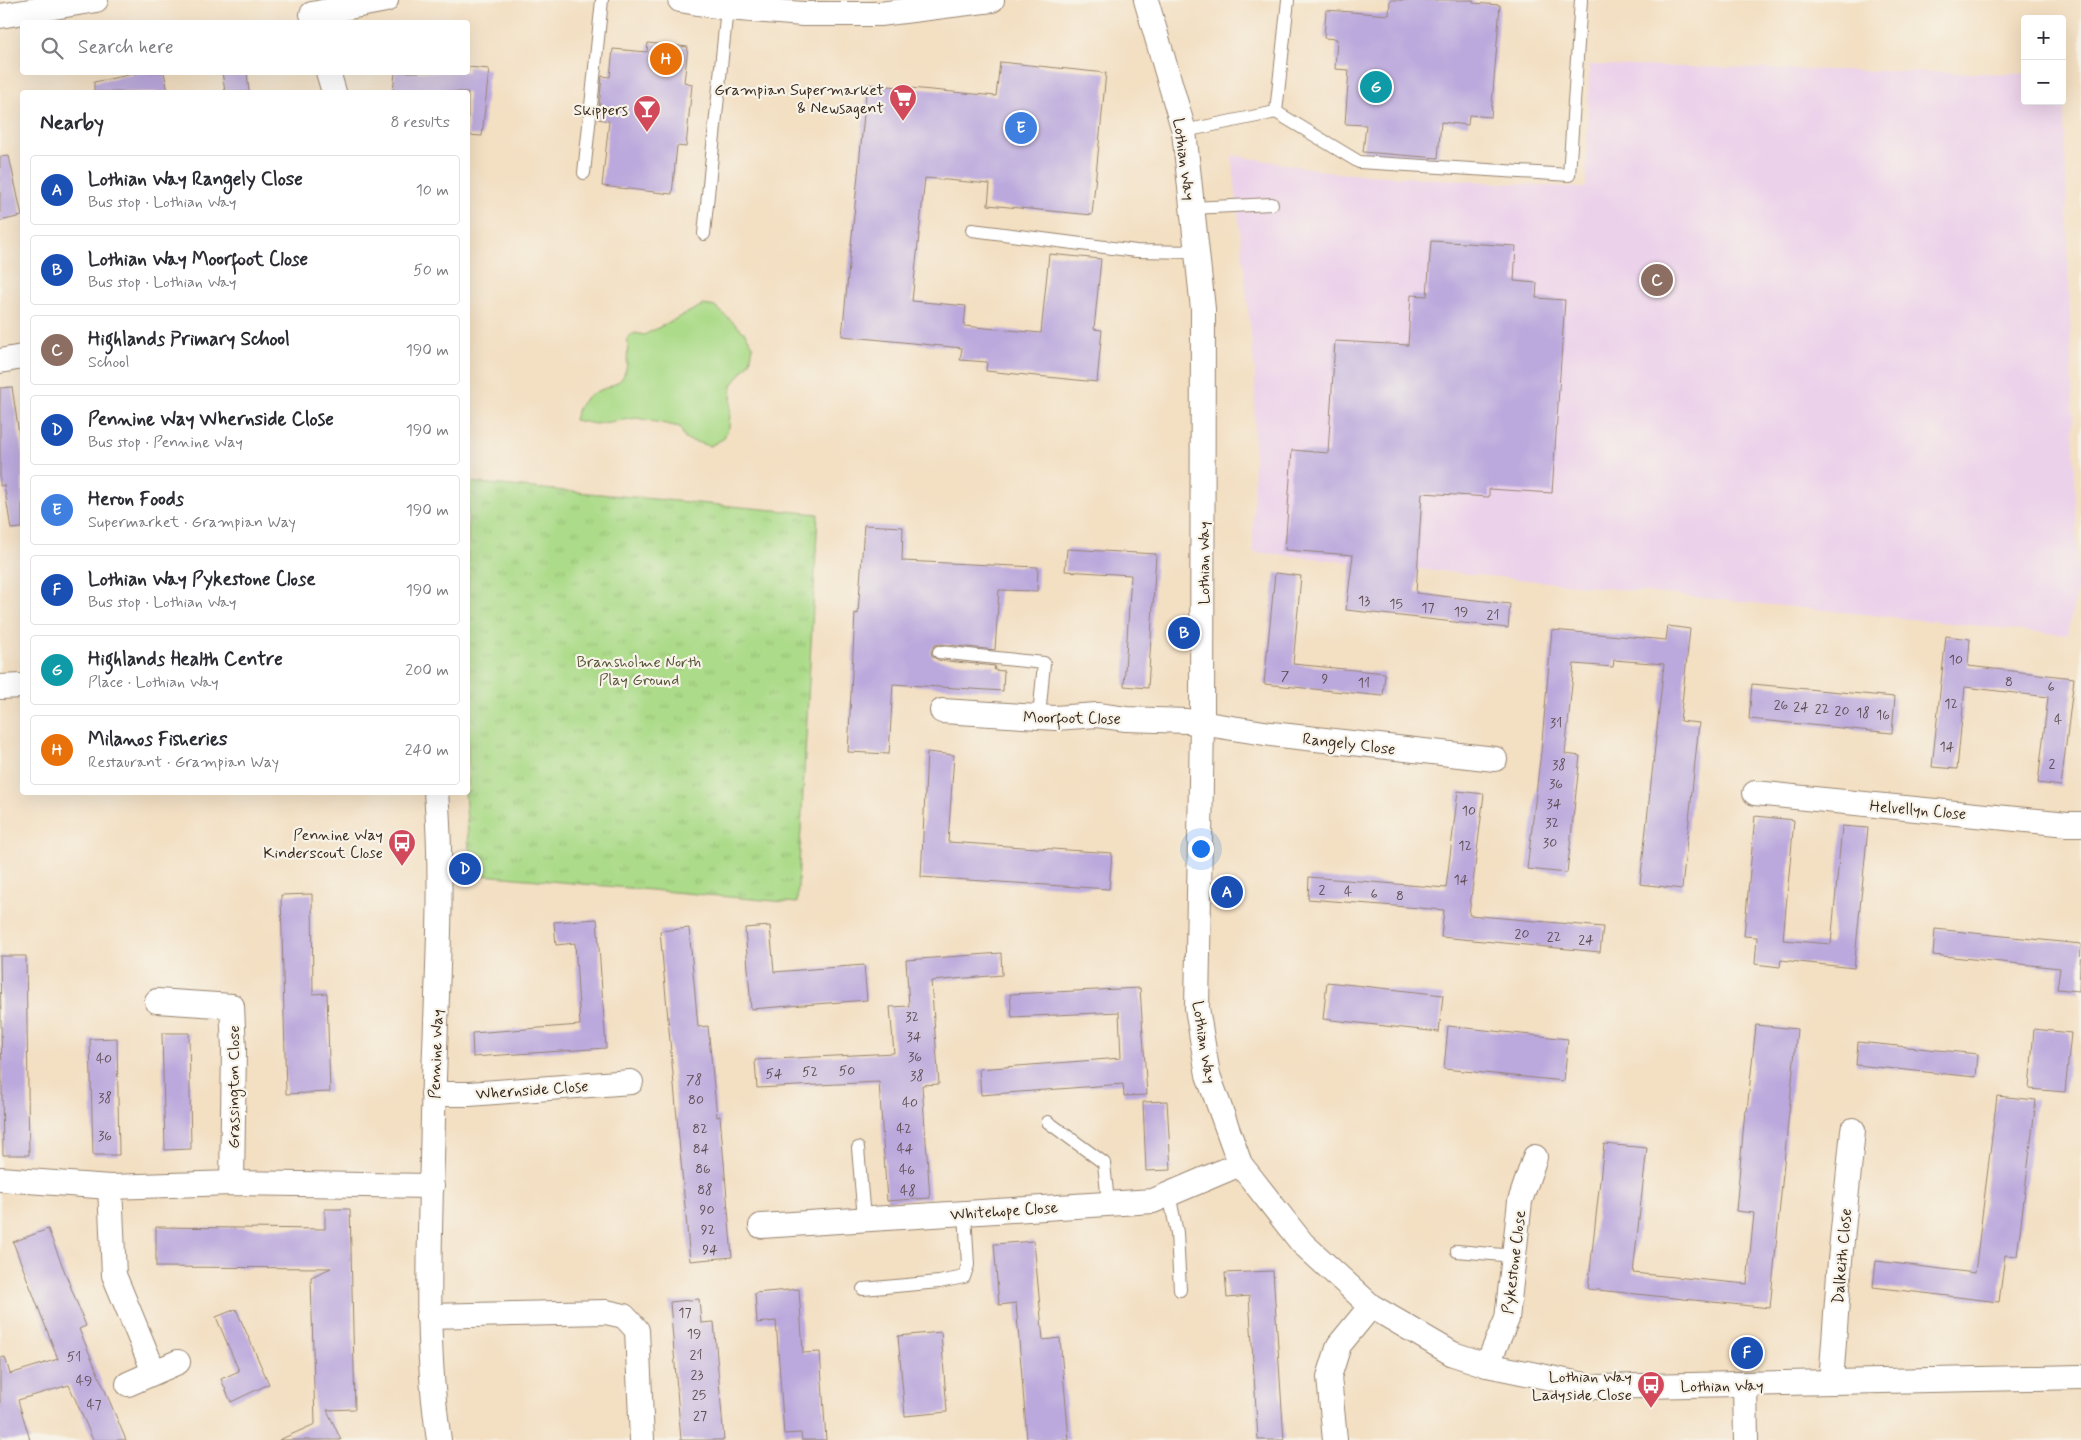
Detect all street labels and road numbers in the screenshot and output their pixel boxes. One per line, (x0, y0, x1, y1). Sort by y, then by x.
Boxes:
street label: Lothian Way (1167, 117, 1200, 202)
street label: Lothian Way (1194, 521, 1215, 605)
street label: Moorfoot Close (1023, 707, 1121, 732)
street label: Rangely Close (1301, 728, 1396, 762)
street label: Helvellyn Close (1869, 796, 1967, 825)
street label: Lothian Way (1187, 999, 1220, 1085)
street label: Pennine Way (424, 1009, 449, 1099)
street label: Grassington Close (224, 1025, 246, 1149)
street label: Whernside Close (475, 1076, 589, 1105)
street label: Whitehope Close (949, 1197, 1059, 1226)
street label: Dalkeith Close (1828, 1208, 1857, 1305)
street label: Pykestone Close (1498, 1209, 1531, 1315)
street label: Lothian Way (1680, 1375, 1764, 1398)

